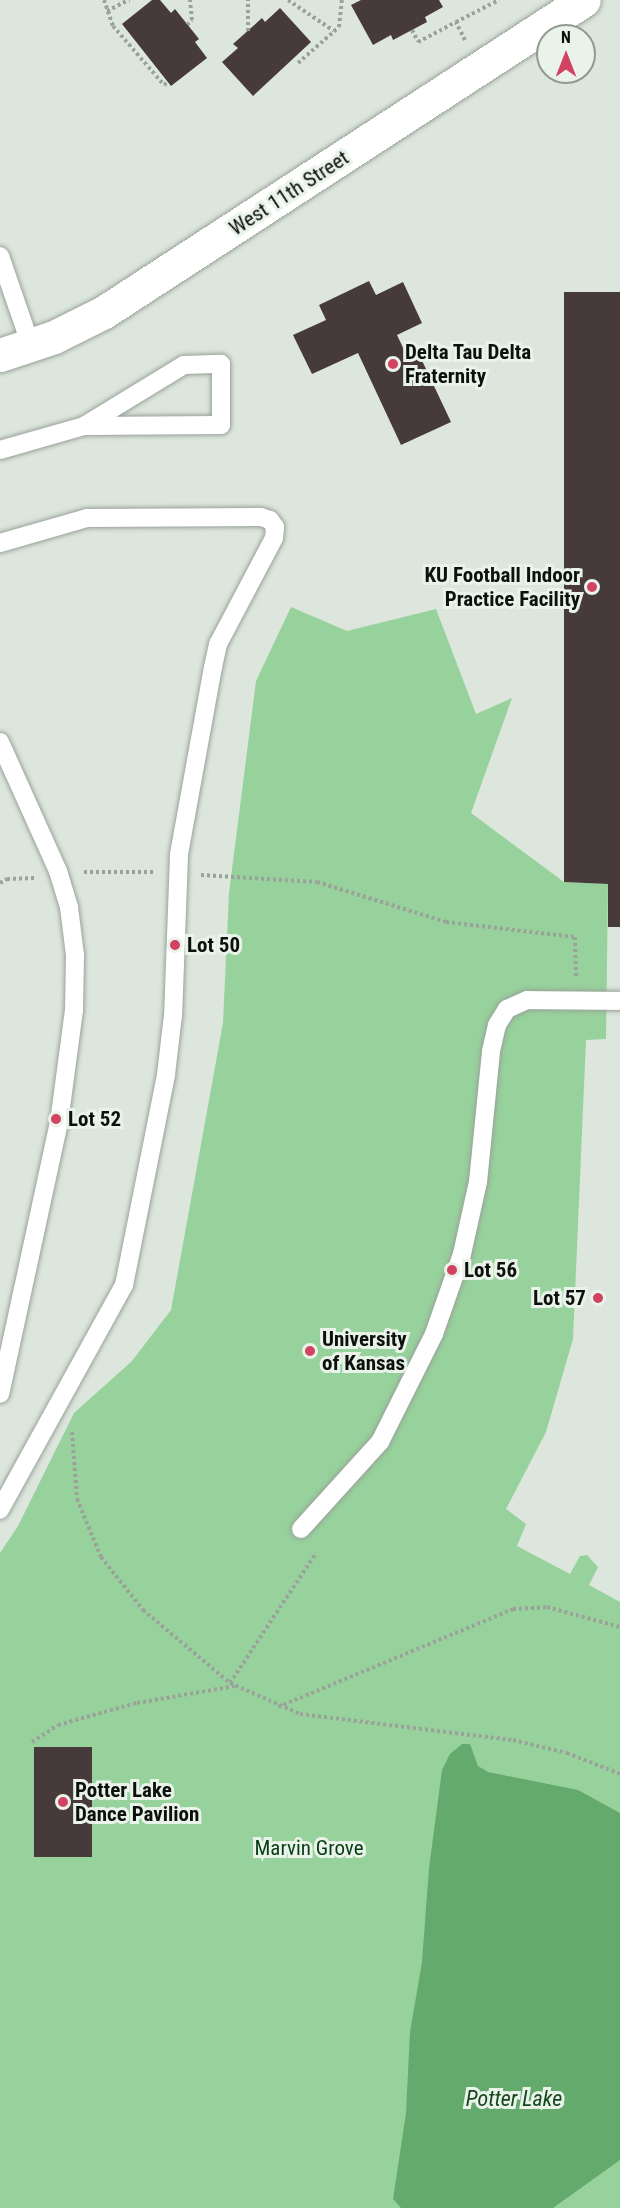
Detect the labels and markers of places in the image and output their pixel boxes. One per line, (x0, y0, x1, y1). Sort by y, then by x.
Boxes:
place label: Delta Tau Delta Fraternity (405, 339, 532, 389)
marker: Delta Tau Delta Fraternity (386, 357, 400, 371)
place label: KU Football Indoor Practice Facility (424, 562, 580, 612)
marker: KU Football Indoor Practice Facility (585, 580, 599, 594)
place label: Lot 50 (187, 932, 240, 958)
marker: Lot 50 (168, 938, 182, 952)
place label: Lot 52 (68, 1106, 121, 1132)
marker: Lot 52 (49, 1112, 63, 1126)
place label: Lot 56 (464, 1257, 517, 1283)
marker: Lot 56 (445, 1263, 459, 1277)
place label: Lot 57 (533, 1285, 586, 1311)
marker: Lot 57 (591, 1291, 605, 1305)
place label: University of Kansas (322, 1326, 407, 1376)
marker: University of Kansas (303, 1344, 317, 1358)
place label: Potter Lake Dance Pavilion (75, 1777, 199, 1827)
marker: Potter Lake Dance Pavilion (56, 1795, 70, 1809)

